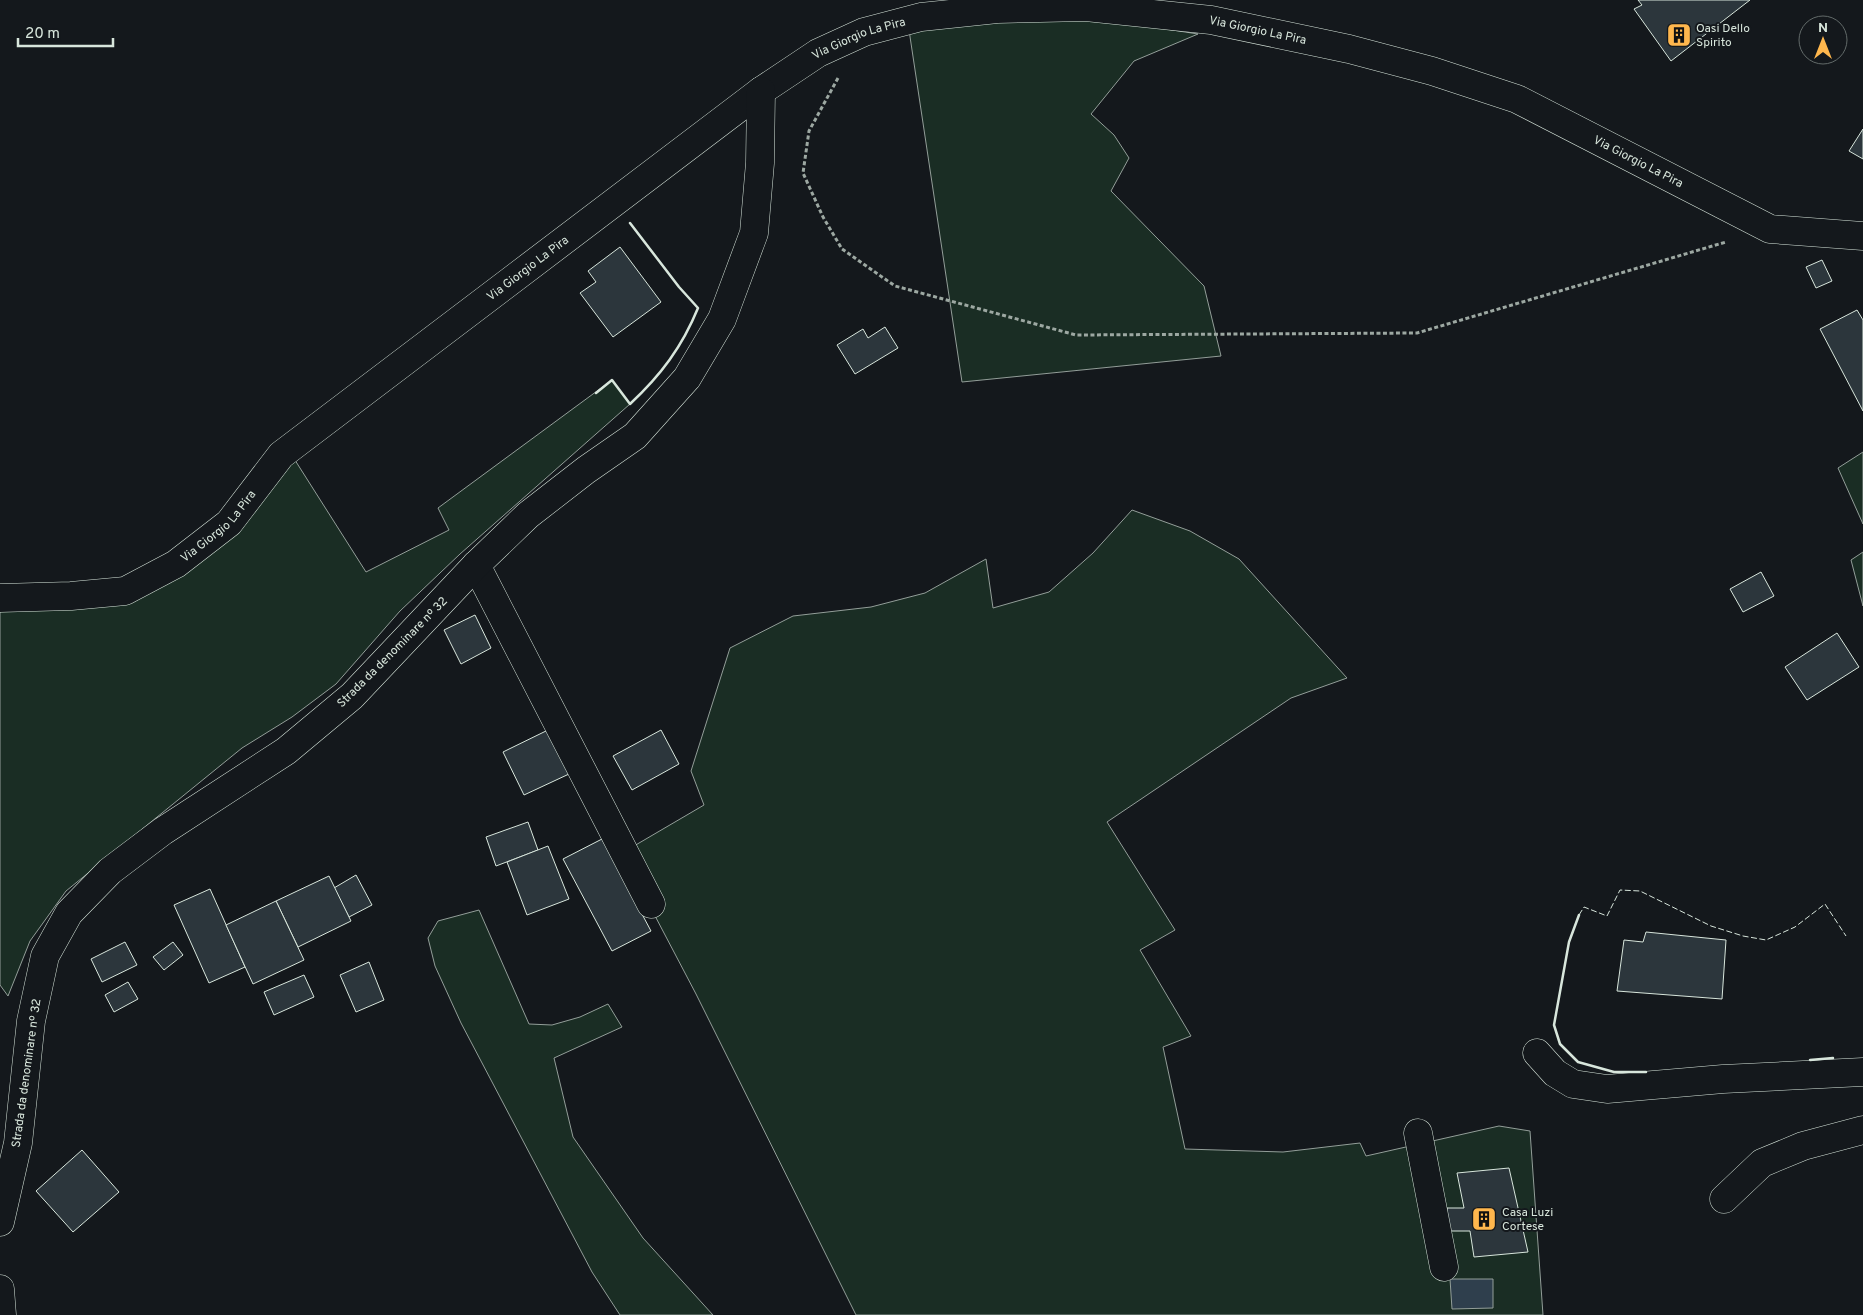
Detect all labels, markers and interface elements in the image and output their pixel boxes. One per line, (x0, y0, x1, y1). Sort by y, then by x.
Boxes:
street label: Via Giorgio La Pira (1208, 13, 1308, 49)
street label: Via Giorgio La Pira (809, 14, 907, 64)
scale bar (18, 15, 112, 47)
north arrow (1798, 15, 1848, 65)
text: N (1818, 20, 1828, 37)
place label: Oasi Dello Spirito (1696, 21, 1750, 51)
building icon: Oasi Dello Spirito (1666, 22, 1692, 48)
text: 20 m (25, 25, 60, 44)
street label: Via Giorgio La Pira (1590, 133, 1686, 192)
street label: Via Giorgio La Pira (484, 233, 572, 305)
street label: Via Giorgio La Pira (178, 487, 260, 566)
street label: Strada da denominare nº 32 (334, 594, 452, 712)
street label: Strada da denominare nº 32 (9, 998, 45, 1149)
place label: Casa Luzi Cortese (1502, 1205, 1553, 1235)
building icon: Casa Luzi Cortese (1471, 1206, 1497, 1232)

